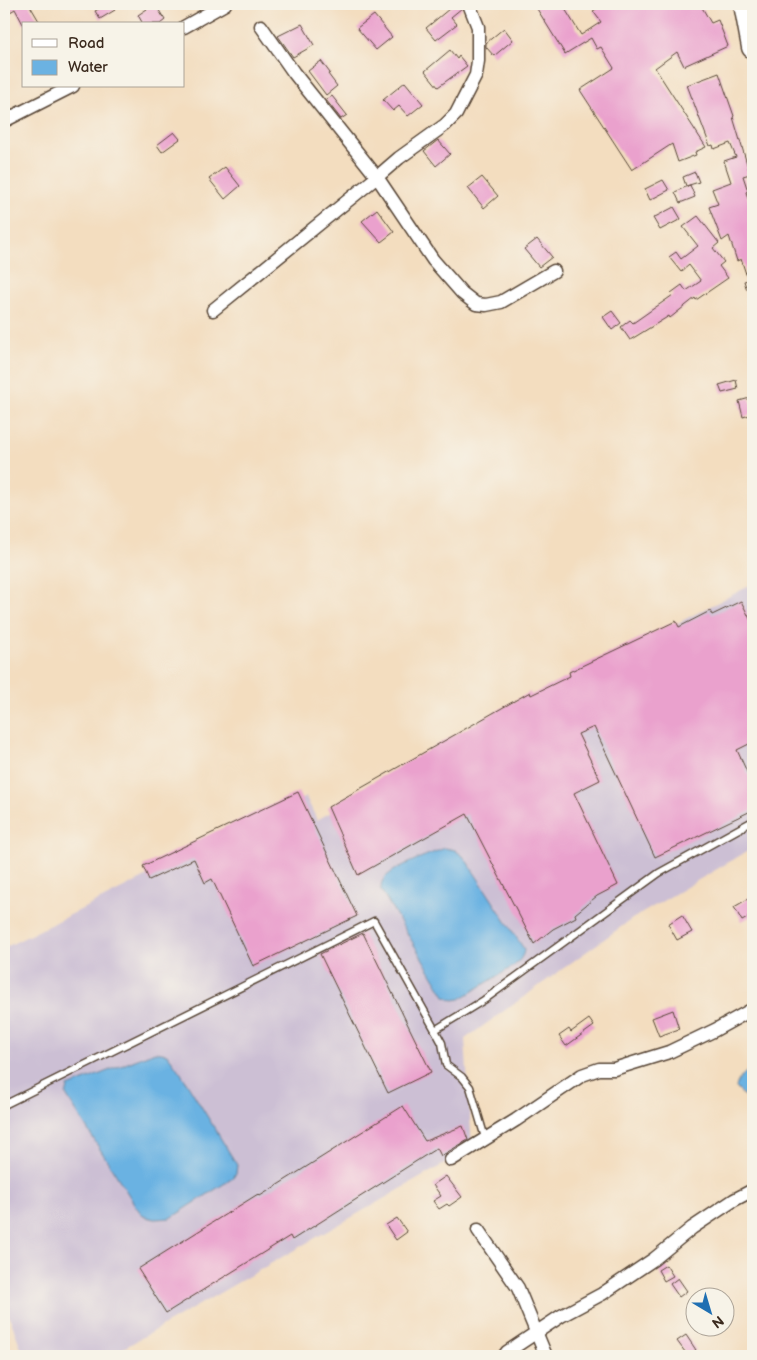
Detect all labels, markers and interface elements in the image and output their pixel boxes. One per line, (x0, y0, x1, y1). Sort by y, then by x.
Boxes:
legend (22, 22, 185, 88)
text: Road (68, 34, 104, 53)
text: Water (68, 58, 108, 77)
north arrow (684, 1288, 734, 1338)
text: N (708, 1312, 727, 1332)

